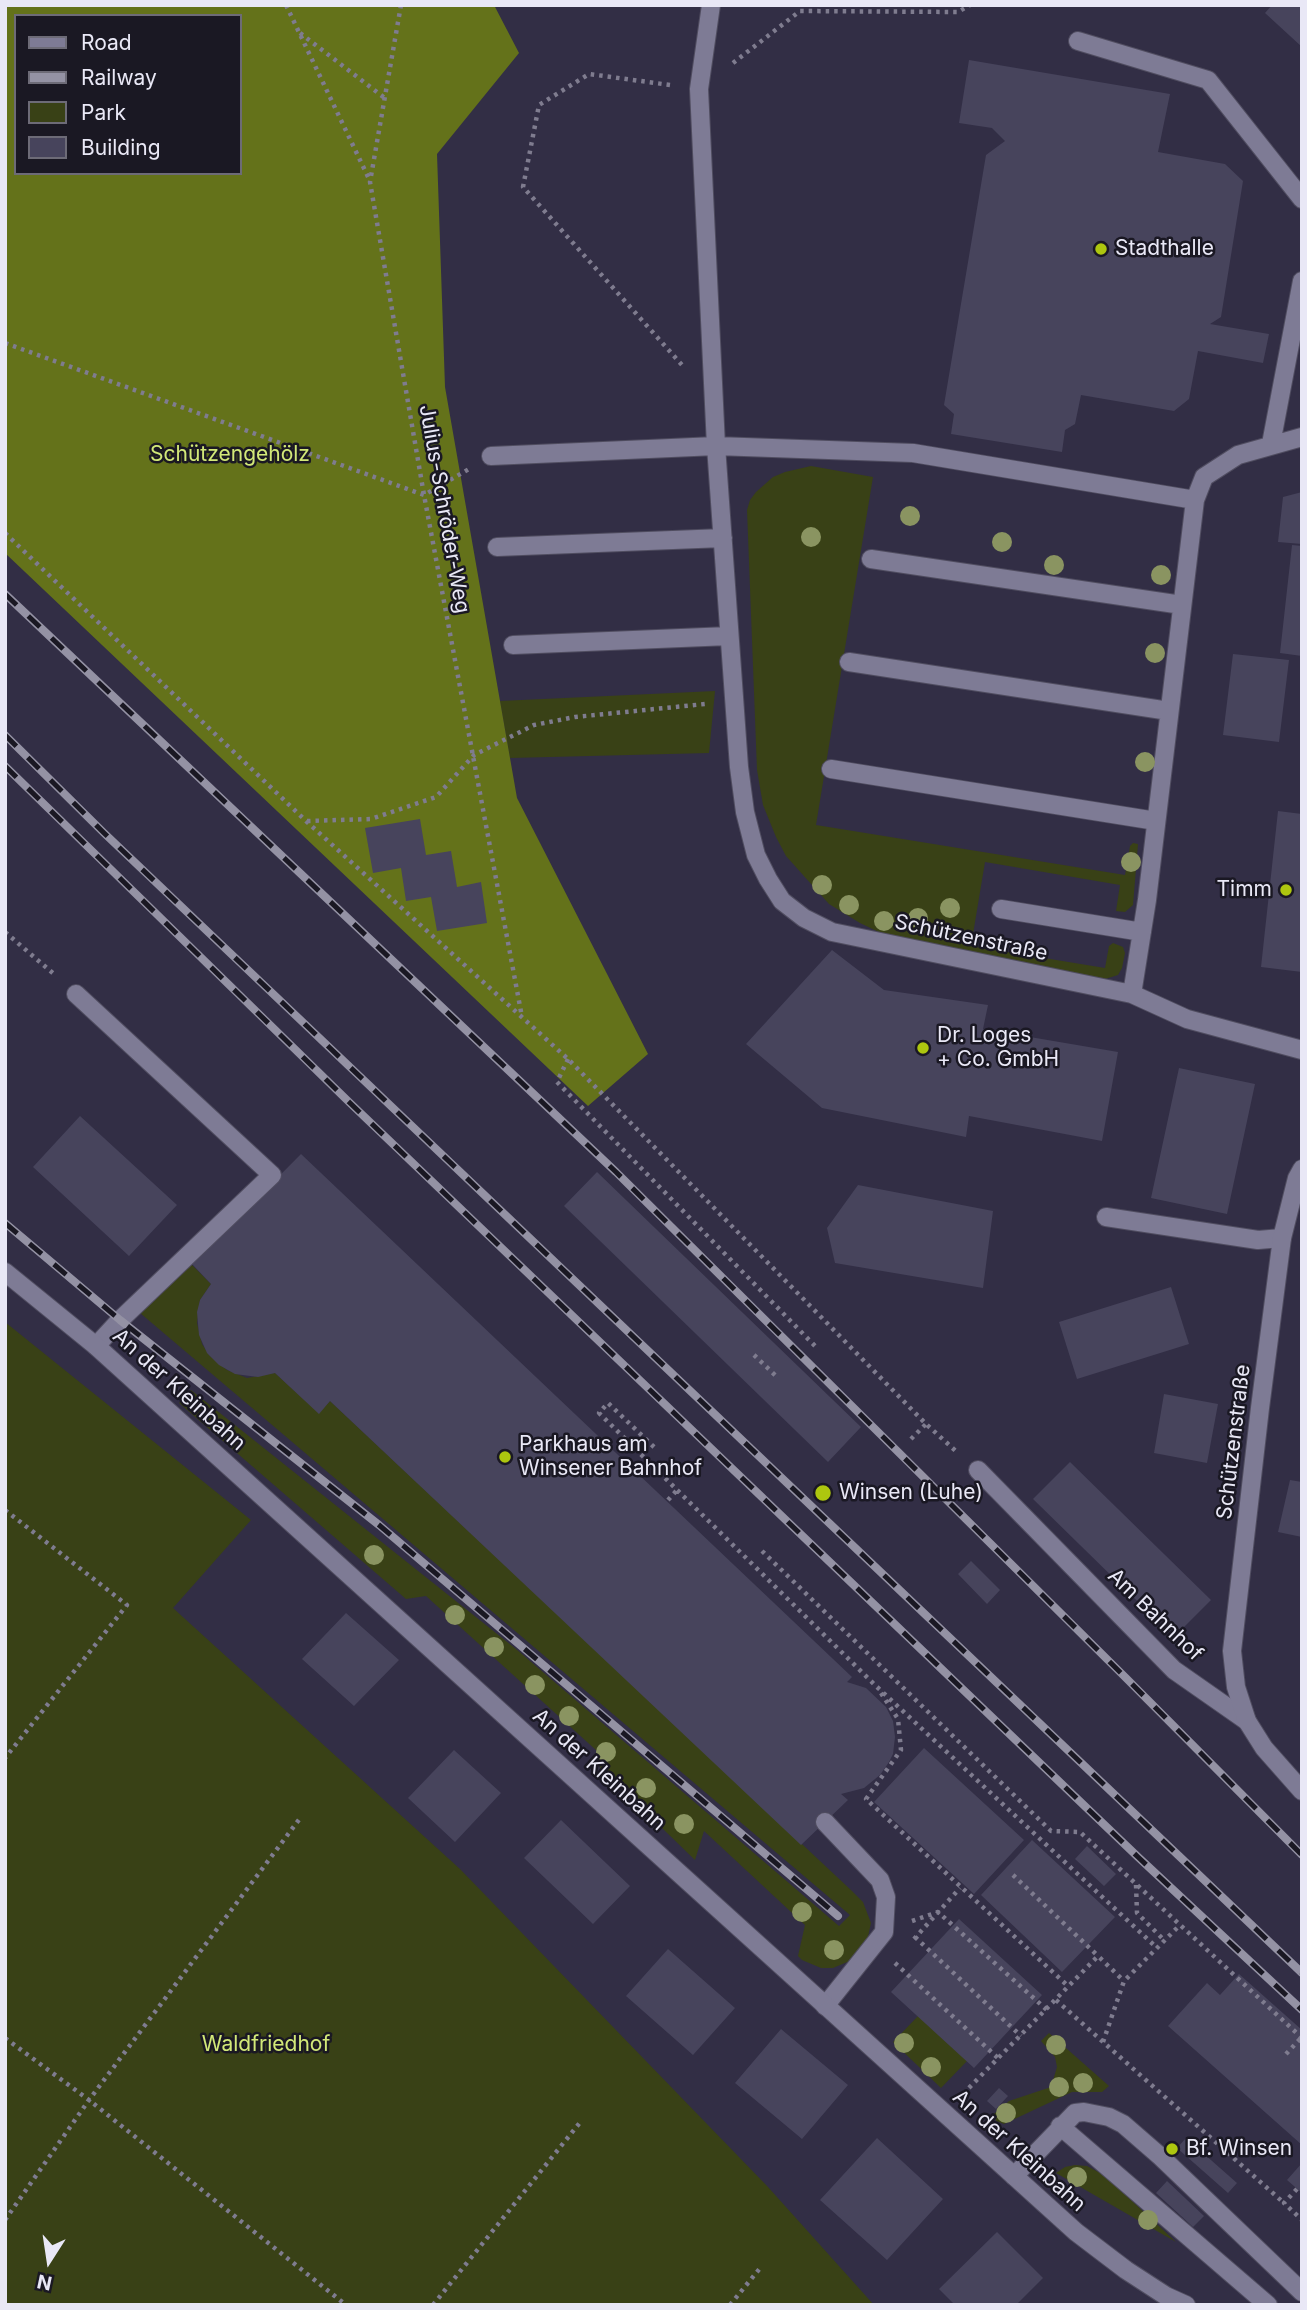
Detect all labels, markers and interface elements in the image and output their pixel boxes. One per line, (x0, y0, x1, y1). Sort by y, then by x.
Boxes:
legend (14, 14, 242, 175)
text: Road (81, 30, 132, 55)
text: Railway (81, 65, 157, 90)
text: Park (81, 100, 126, 125)
text: Building (81, 135, 161, 160)
place label: Stadthalle (1115, 236, 1214, 262)
marker: Stadthalle (1093, 241, 1109, 257)
street label: Julius-Schröder-Weg (413, 403, 475, 615)
park label: Schützengehölz (150, 442, 310, 468)
place label: Timm (1217, 877, 1272, 903)
marker: Timm (1278, 882, 1294, 898)
street label: Schützenstraße (892, 909, 1050, 967)
place label: Dr. Loges + Co. GmbH (937, 1023, 1059, 1073)
marker: Dr. Loges + Co. GmbH (915, 1040, 931, 1056)
street label: An der Kleinbahn (107, 1324, 251, 1456)
street label: Schützenstraße (1212, 1363, 1256, 1521)
place label: Parkhaus am Winsener Bahnhof (519, 1432, 702, 1482)
marker: Parkhaus am Winsener Bahnhof (497, 1449, 513, 1465)
place label: Winsen (Luhe) (839, 1480, 983, 1506)
marker: Winsen (Luhe) (813, 1483, 833, 1503)
street label: Am Bahnhof (1102, 1564, 1208, 1666)
street label: An der Kleinbahn (527, 1704, 671, 1836)
park label: Waldfriedhof (202, 2032, 330, 2058)
street label: An der Kleinbahn (947, 2085, 1091, 2217)
place label: Bf. Winsen (1186, 2136, 1292, 2162)
marker: Bf. Winsen (1164, 2141, 1180, 2157)
north arrow (14, 2226, 84, 2296)
text: N (35, 2269, 54, 2295)

